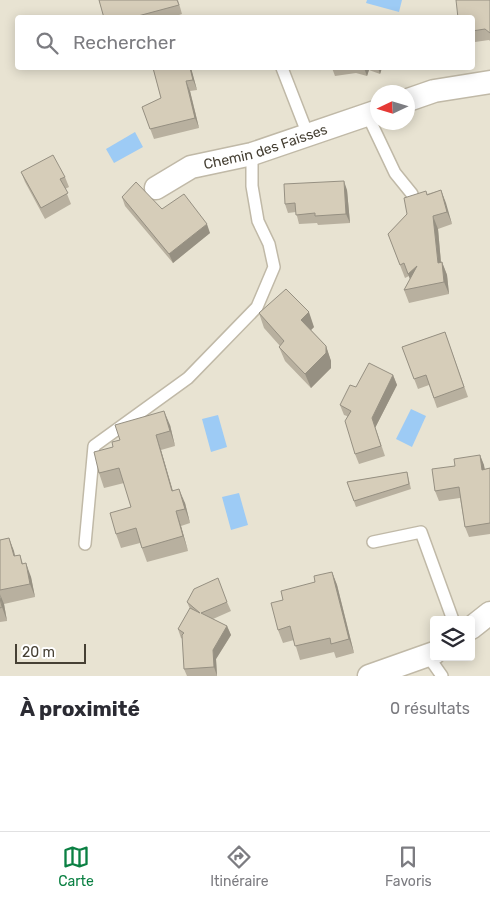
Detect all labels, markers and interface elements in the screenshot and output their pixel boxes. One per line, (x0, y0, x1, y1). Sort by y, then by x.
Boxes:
search box (15, 15, 475, 70)
icon: search (33, 29, 61, 57)
text: Rechercher (73, 31, 176, 54)
north arrow (370, 85, 415, 130)
street label: Chemin des Faisses (202, 120, 330, 173)
map controls (430, 616, 475, 661)
button: layers (430, 616, 475, 661)
scale bar (15, 641, 86, 664)
text: 20 m (22, 644, 55, 661)
text: À proximité (20, 696, 140, 721)
text: 0 résultats (390, 699, 470, 718)
tab: Carte (58, 843, 94, 890)
tab: Itinéraire (210, 843, 269, 890)
tab: Favoris (385, 843, 432, 890)

